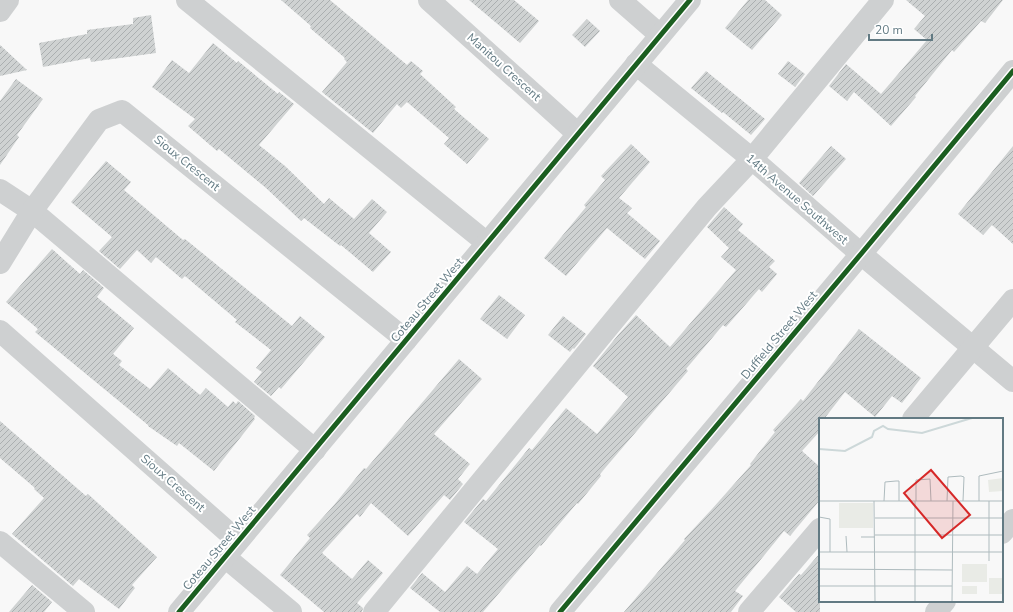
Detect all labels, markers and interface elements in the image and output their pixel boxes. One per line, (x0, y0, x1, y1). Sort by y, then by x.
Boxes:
scale bar (869, 16, 932, 42)
text: 20 m (875, 22, 903, 38)
street label: Manitou Crescent (464, 30, 545, 105)
street label: Sioux Crescent (151, 132, 224, 195)
street label: 14th Avenue Southwest (743, 150, 852, 248)
street label: Coteau Street West (387, 254, 468, 346)
street label: Duffield Street West (737, 287, 821, 383)
inset map (819, 418, 1003, 602)
street label: Sioux Crescent (137, 451, 209, 516)
street label: Coteau Street West (179, 502, 260, 594)

